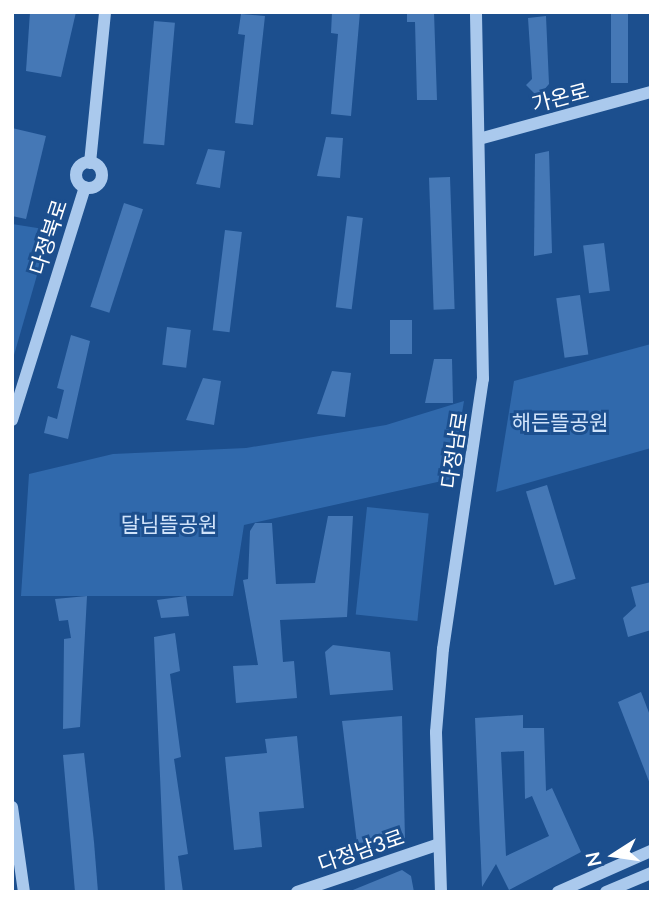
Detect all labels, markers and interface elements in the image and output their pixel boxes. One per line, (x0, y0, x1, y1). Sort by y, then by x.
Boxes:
street label: 가온로 (529, 77, 591, 117)
street label: 다정북로 (24, 196, 72, 278)
park label: 해든뜰공원 (512, 409, 608, 435)
street label: 다정남로 (436, 410, 472, 490)
park label: 달님뜰공원 (121, 511, 217, 537)
north arrow (579, 820, 649, 890)
street label: 다정남3로 (315, 824, 407, 876)
text: N (580, 850, 606, 869)

